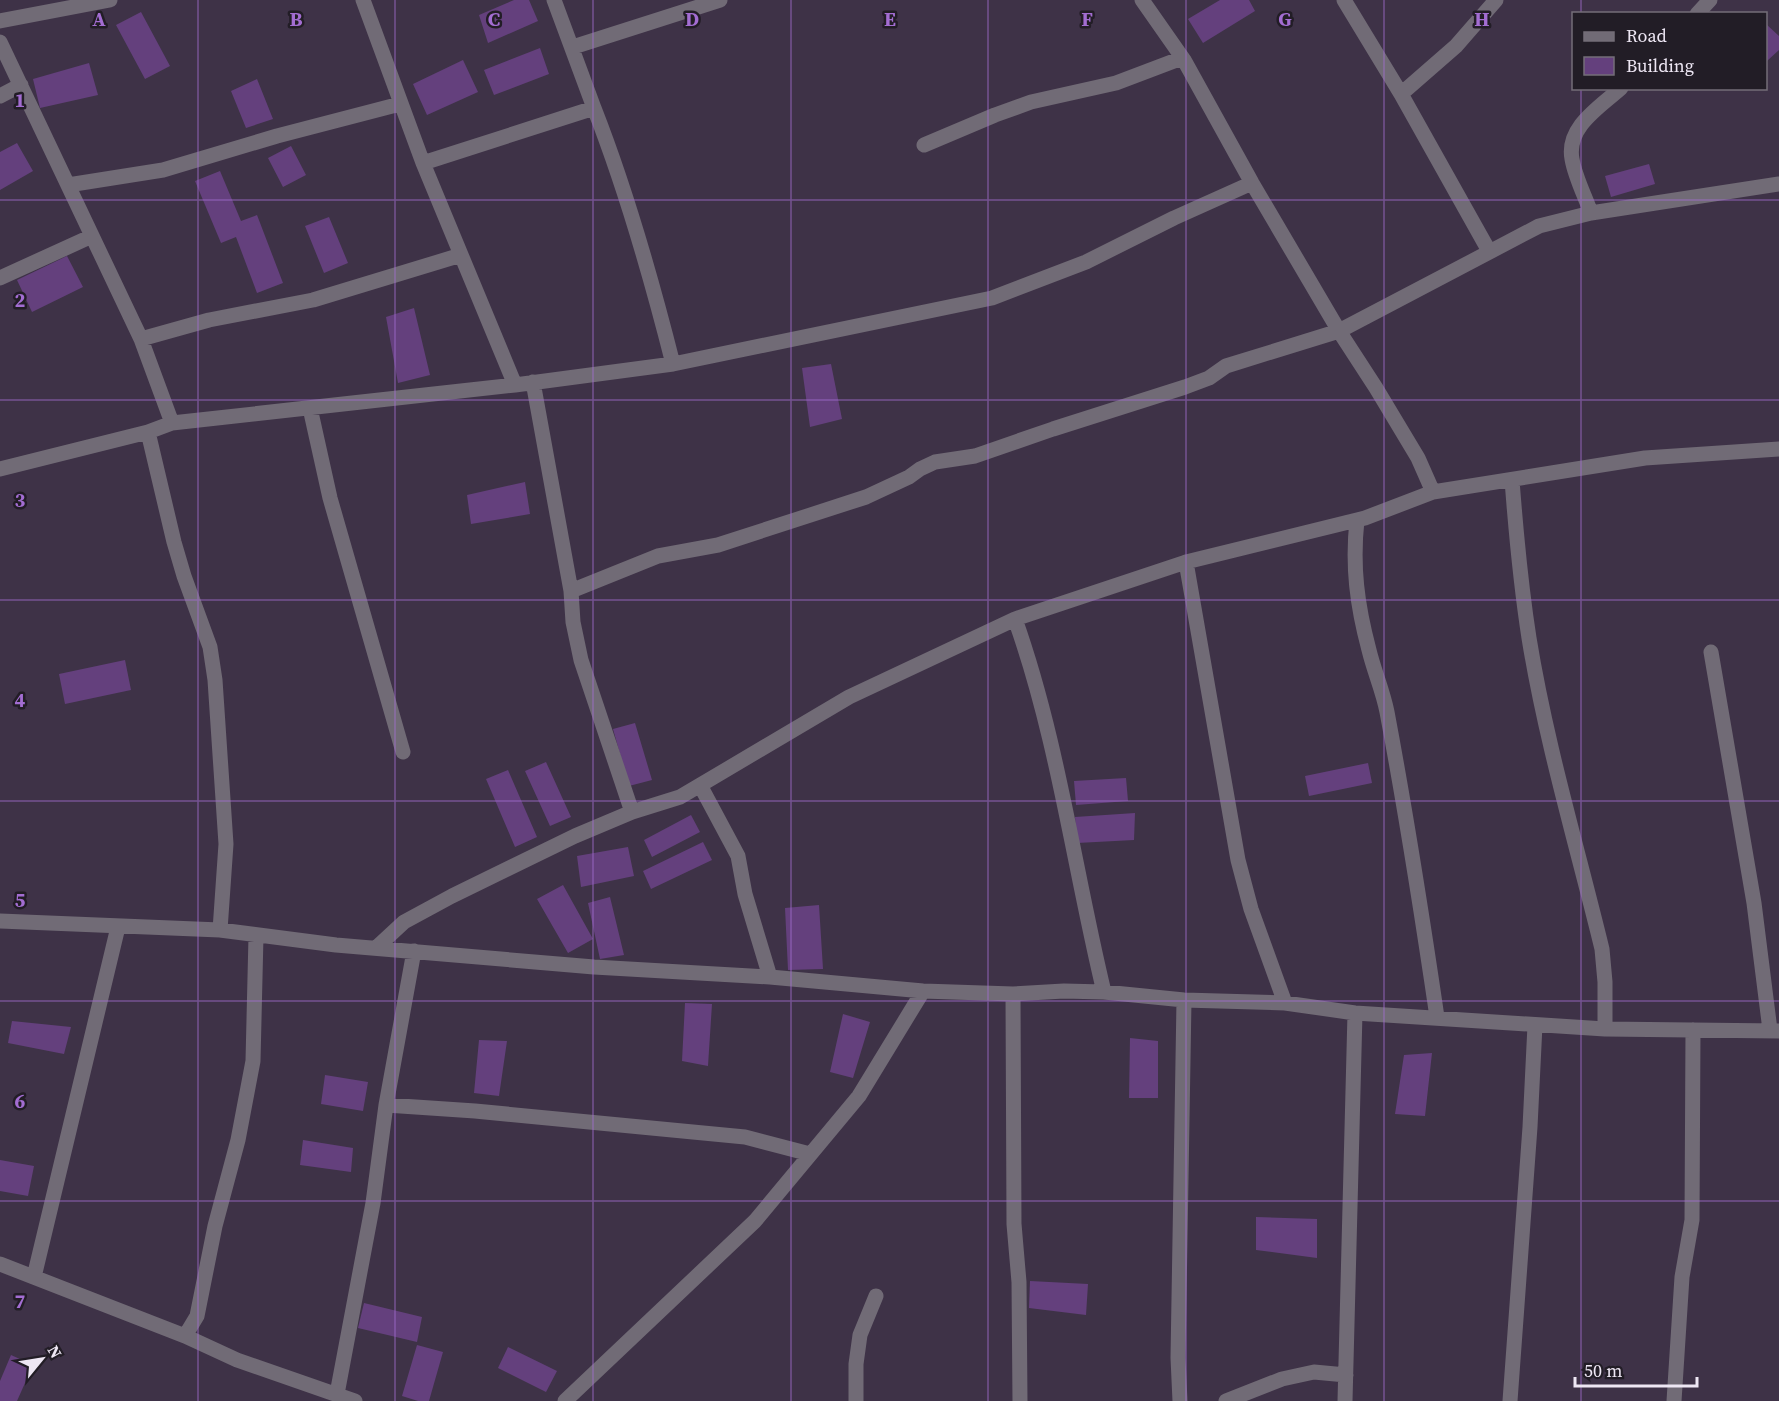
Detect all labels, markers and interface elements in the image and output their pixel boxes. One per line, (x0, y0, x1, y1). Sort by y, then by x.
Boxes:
text: A (92, 5, 106, 33)
text: B (289, 5, 303, 33)
text: C (488, 5, 500, 33)
text: D (685, 5, 699, 33)
text: E (884, 5, 896, 33)
text: F (1081, 5, 1093, 33)
text: G (1278, 5, 1292, 33)
text: H (1474, 5, 1490, 33)
legend (1572, 12, 1767, 90)
text: Road (1626, 23, 1667, 48)
text: Building (1626, 53, 1694, 78)
text: 1 (15, 86, 25, 114)
text: 2 (15, 286, 26, 314)
text: 3 (15, 486, 26, 514)
text: 4 (15, 686, 26, 714)
text: 5 (15, 886, 26, 914)
text: 6 (15, 1087, 26, 1115)
text: 7 (15, 1287, 26, 1315)
north arrow (12, 1329, 72, 1389)
text: N (43, 1341, 68, 1362)
scale bar (1575, 1350, 1696, 1388)
text: 50 m (1584, 1358, 1622, 1383)

